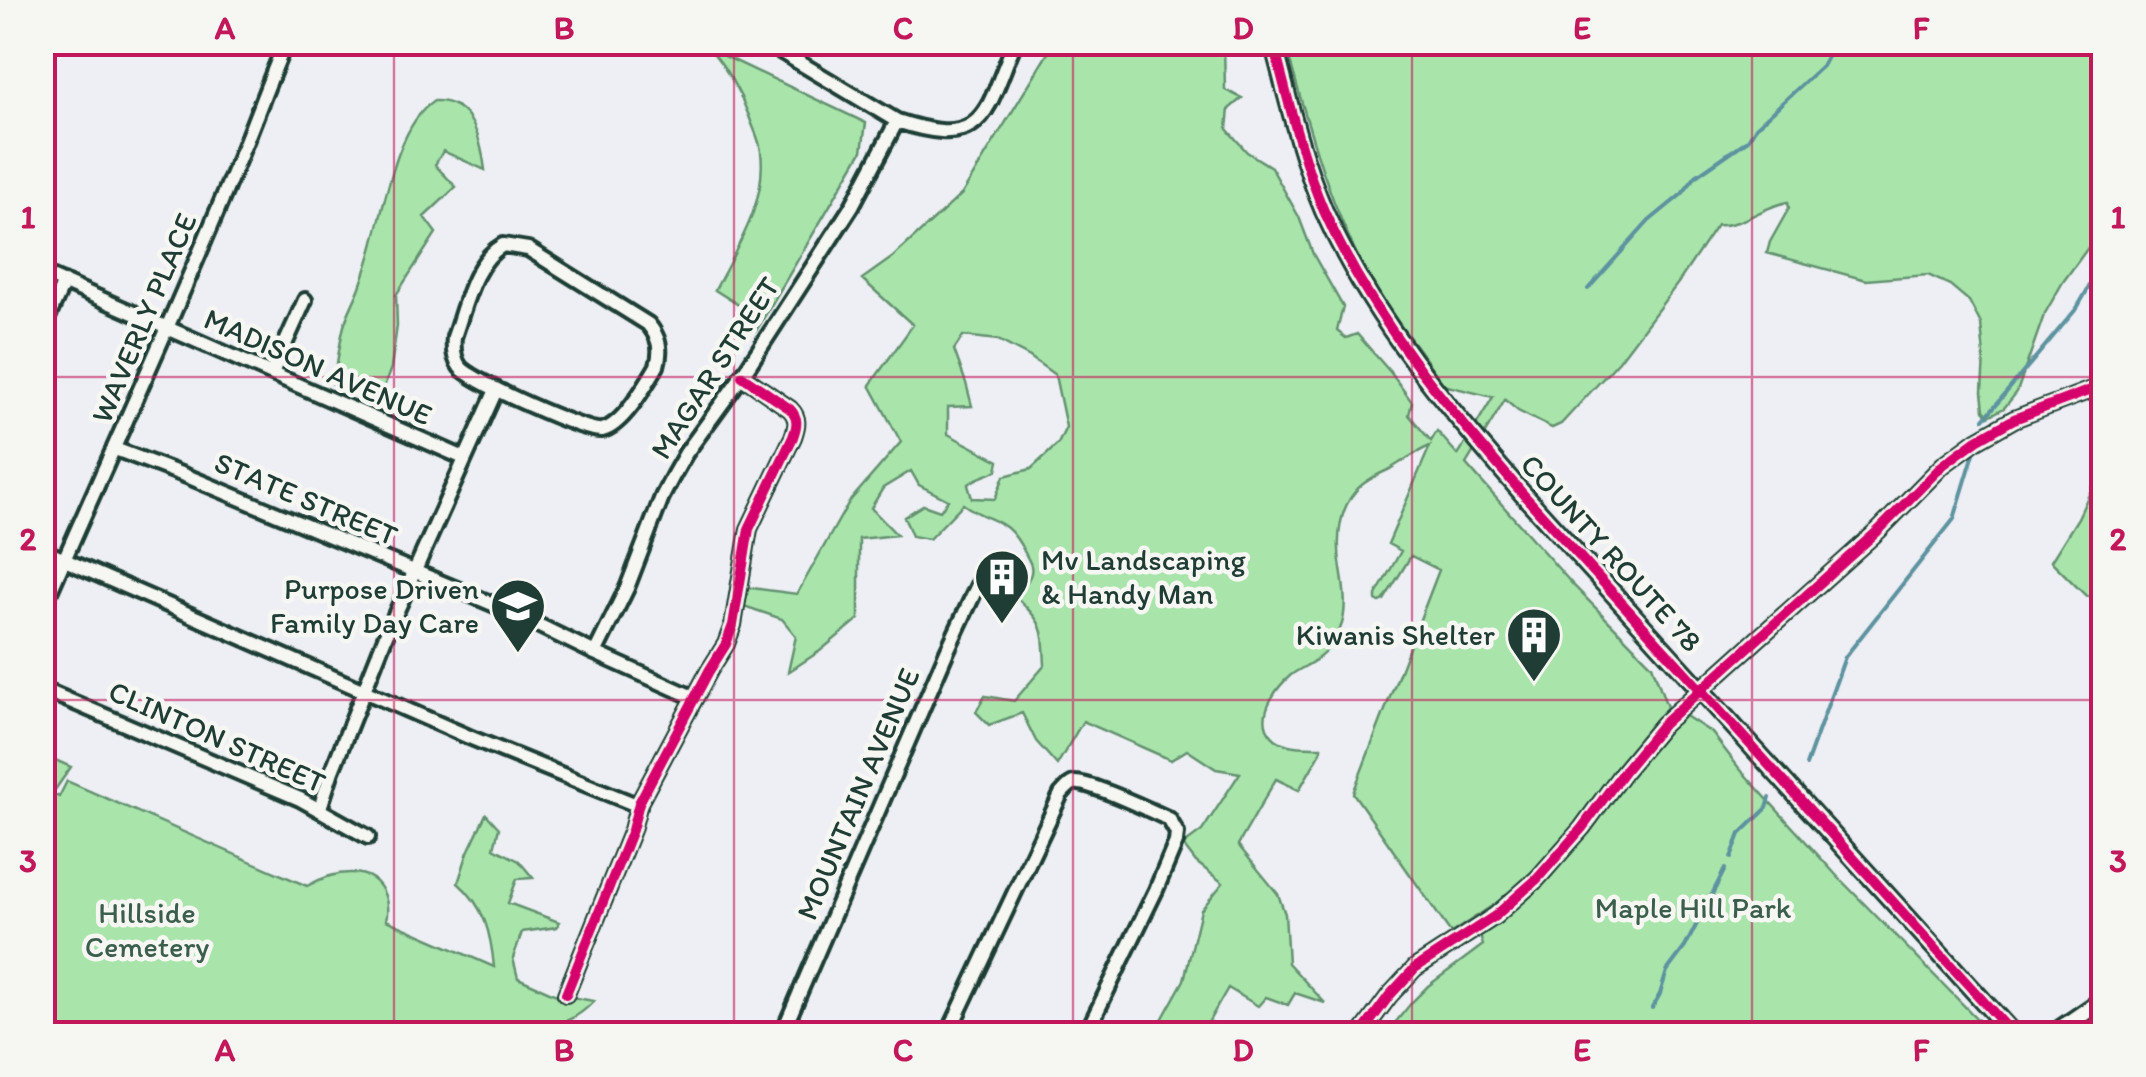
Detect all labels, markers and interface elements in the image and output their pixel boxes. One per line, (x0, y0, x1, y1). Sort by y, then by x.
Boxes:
text: A (214, 9, 236, 47)
text: B (554, 9, 574, 47)
text: C (893, 9, 913, 47)
text: D (1232, 9, 1254, 47)
text: E (1573, 9, 1591, 47)
text: F (1913, 9, 1930, 47)
text: 1 (21, 198, 36, 236)
text: 1 (2111, 198, 2126, 236)
street label: WAVERLY PLACE (83, 207, 204, 428)
street label: MAGAR STREET (642, 269, 787, 466)
street label: MADISON AVENUE (199, 300, 438, 433)
street label: STATE STREET (209, 443, 404, 554)
street label: COUNTY ROUTE 78 (1513, 446, 1710, 659)
text: 2 (20, 520, 37, 558)
text: 2 (2110, 520, 2127, 558)
place label: Mv Landscaping & Handy Man (1041, 541, 1247, 612)
building icon: Mv Landscaping & Handy Man (972, 547, 1032, 626)
place label: Purpose Driven Family Day Care (270, 570, 479, 641)
school or university icon: Purpose Driven Family Day Care (488, 576, 548, 655)
building icon: Kiwanis Shelter (1504, 605, 1564, 684)
place label: Kiwanis Shelter (1296, 616, 1495, 653)
street label: MOUNTAIN AVENUE (788, 662, 927, 925)
street label: CLINTON STREET (103, 672, 332, 801)
text: 3 (19, 842, 37, 880)
text: 3 (2109, 842, 2127, 880)
park label: Maple Hill Park (1595, 889, 1792, 926)
park label: Hillside Cemetery (85, 894, 209, 965)
text: A (214, 1031, 236, 1069)
text: B (554, 1031, 574, 1069)
text: C (893, 1031, 913, 1069)
text: D (1232, 1031, 1254, 1069)
text: E (1573, 1031, 1591, 1069)
text: F (1913, 1031, 1930, 1069)

